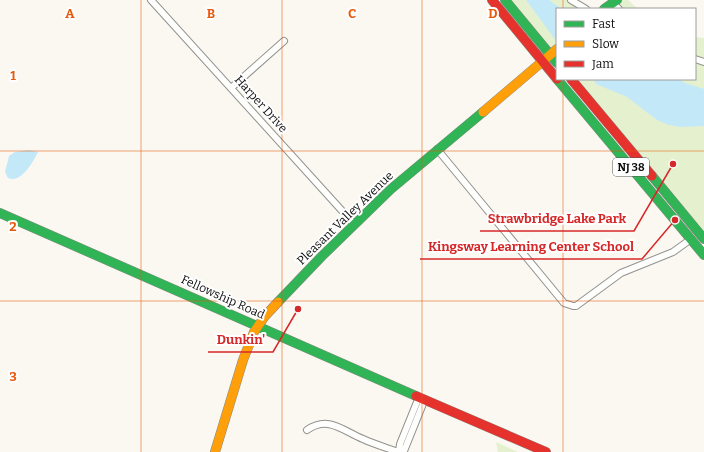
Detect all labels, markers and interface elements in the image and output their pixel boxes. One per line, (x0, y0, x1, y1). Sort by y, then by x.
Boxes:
text: A (65, 6, 75, 21)
text: B (207, 6, 215, 21)
text: C (348, 6, 356, 21)
text: D (488, 6, 498, 21)
legend (556, 8, 696, 80)
text: Fast (592, 17, 616, 31)
text: Slow (592, 37, 619, 51)
text: Jam (591, 57, 614, 71)
text: 1 (10, 68, 16, 83)
street label: Harper Drive (232, 73, 290, 135)
road number: NJ 38 (613, 158, 649, 176)
street label: Pleasant Valley Avenue (294, 168, 396, 268)
callout: Strawbridge Lake Park (480, 206, 634, 231)
text: Strawbridge Lake Park (488, 211, 627, 226)
text: 2 (9, 219, 17, 234)
callout: Kingsway Learning Center School (420, 234, 642, 259)
text: Kingsway Learning Center School (428, 239, 634, 254)
street label: Fellowship Road (179, 272, 267, 322)
callout: Dunkin' (208, 327, 273, 352)
text: Dunkin' (217, 332, 265, 347)
text: 3 (9, 369, 17, 384)

